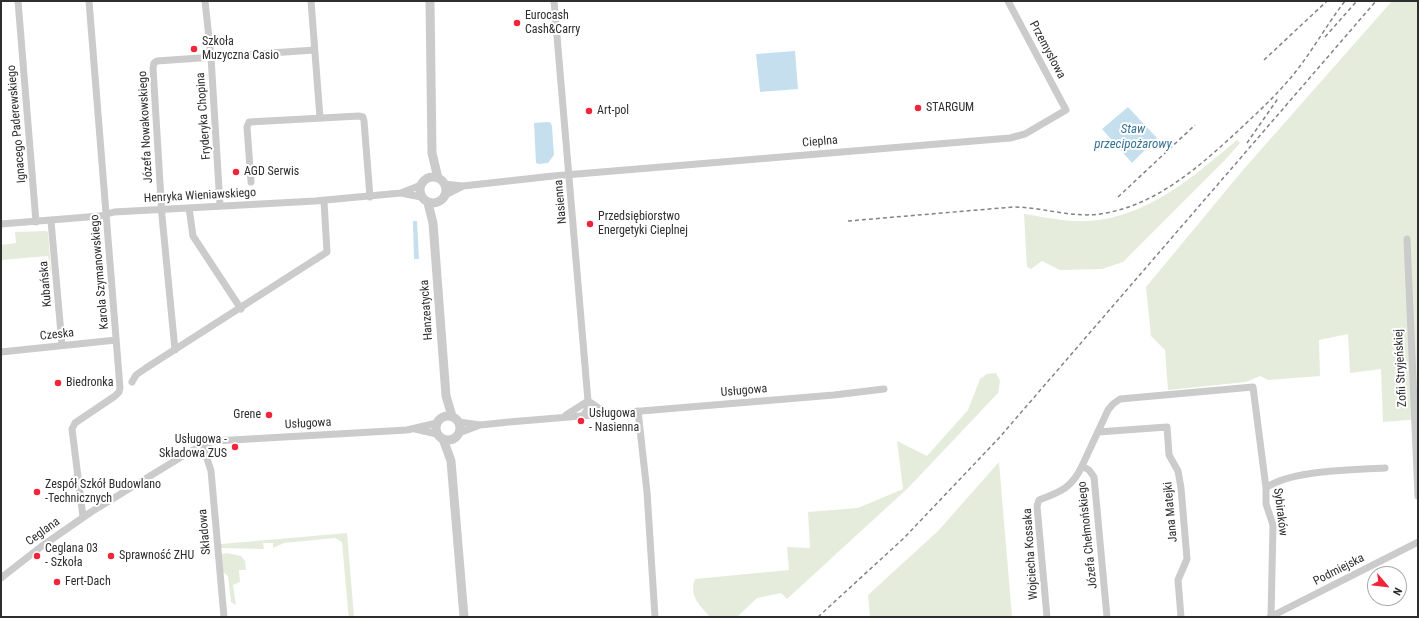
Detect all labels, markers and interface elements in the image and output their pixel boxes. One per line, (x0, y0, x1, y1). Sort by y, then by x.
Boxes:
place label: Eurocash Cash&Carry (525, 9, 580, 37)
marker: Eurocash Cash&Carry (512, 18, 522, 28)
street label: Przemysłowa (1026, 19, 1068, 81)
place label: Szkoła Muzyczna Casio (202, 35, 279, 63)
marker: Szkoła Muzyczna Casio (189, 44, 199, 54)
street label: Ignacego Paderewskiego (5, 64, 29, 184)
street label: Józefa Nowakowskiego (136, 71, 156, 183)
street label: Fryderyka Chopina (194, 72, 214, 160)
place label: STARGUM (926, 101, 974, 115)
marker: STARGUM (913, 103, 923, 113)
place label: Art-pol (597, 104, 629, 118)
marker: Art-pol (584, 106, 594, 116)
water label: Staw przecipożarowy (1094, 122, 1172, 153)
street label: Cieplna (802, 133, 838, 151)
place label: AGD Serwis (244, 165, 299, 179)
marker: AGD Serwis (231, 167, 241, 177)
street label: Nasienna (552, 179, 570, 225)
street label: Henryka Wieniawskiego (144, 186, 256, 206)
place label: Przedsiębiorstwo Energetyki Cieplnej (598, 210, 688, 238)
street label: Karola Szymanowskiego (88, 214, 112, 330)
marker: Przedsiębiorstwo Energetyki Cieplnej (585, 219, 595, 229)
street label: Kubańska (37, 260, 55, 308)
street label: Hanzeatycka (418, 279, 436, 341)
street label: Czeska (39, 326, 75, 344)
street label: Zofii Stryjeńskiej (1392, 329, 1410, 407)
place label: Biedronka (66, 376, 113, 390)
marker: Biedronka (53, 378, 63, 388)
street label: Usługowa (720, 382, 768, 400)
place label: Usługowa - Nasienna (589, 407, 639, 435)
place label: Grene (233, 408, 261, 422)
marker: Grene (264, 410, 274, 420)
street label: Usługowa (284, 416, 332, 432)
marker: Usługowa - Nasienna (576, 416, 586, 426)
place label: Usługowa - Składowa ZUS (159, 433, 227, 461)
marker: Usługowa - Składowa ZUS (230, 442, 240, 452)
place label: Zespół Szkół Budowlano -Technicznych (45, 478, 161, 506)
street label: Józefa Chełmońskiego (1075, 480, 1101, 590)
street label: Jana Matejki (1161, 481, 1181, 543)
marker: Zespół Szkół Budowlano -Technicznych (32, 487, 42, 497)
street label: Sybiraków (1270, 487, 1290, 537)
street label: Wojciecha Kossaka (1021, 508, 1041, 600)
street label: Składowa (196, 509, 214, 555)
street label: Ceglana (23, 515, 63, 549)
place label: Ceglana 03 - Szkoła (45, 542, 98, 570)
place label: Sprawność ZHU (119, 549, 194, 563)
marker: Ceglana 03 - Szkoła (32, 551, 42, 561)
marker: Sprawność ZHU (106, 551, 116, 561)
street label: Podmiejska (1311, 551, 1367, 589)
north arrow (1367, 566, 1407, 606)
place label: Fert-Dach (65, 575, 111, 589)
marker: Fert-Dach (52, 577, 62, 587)
text: N (1390, 585, 1404, 597)

